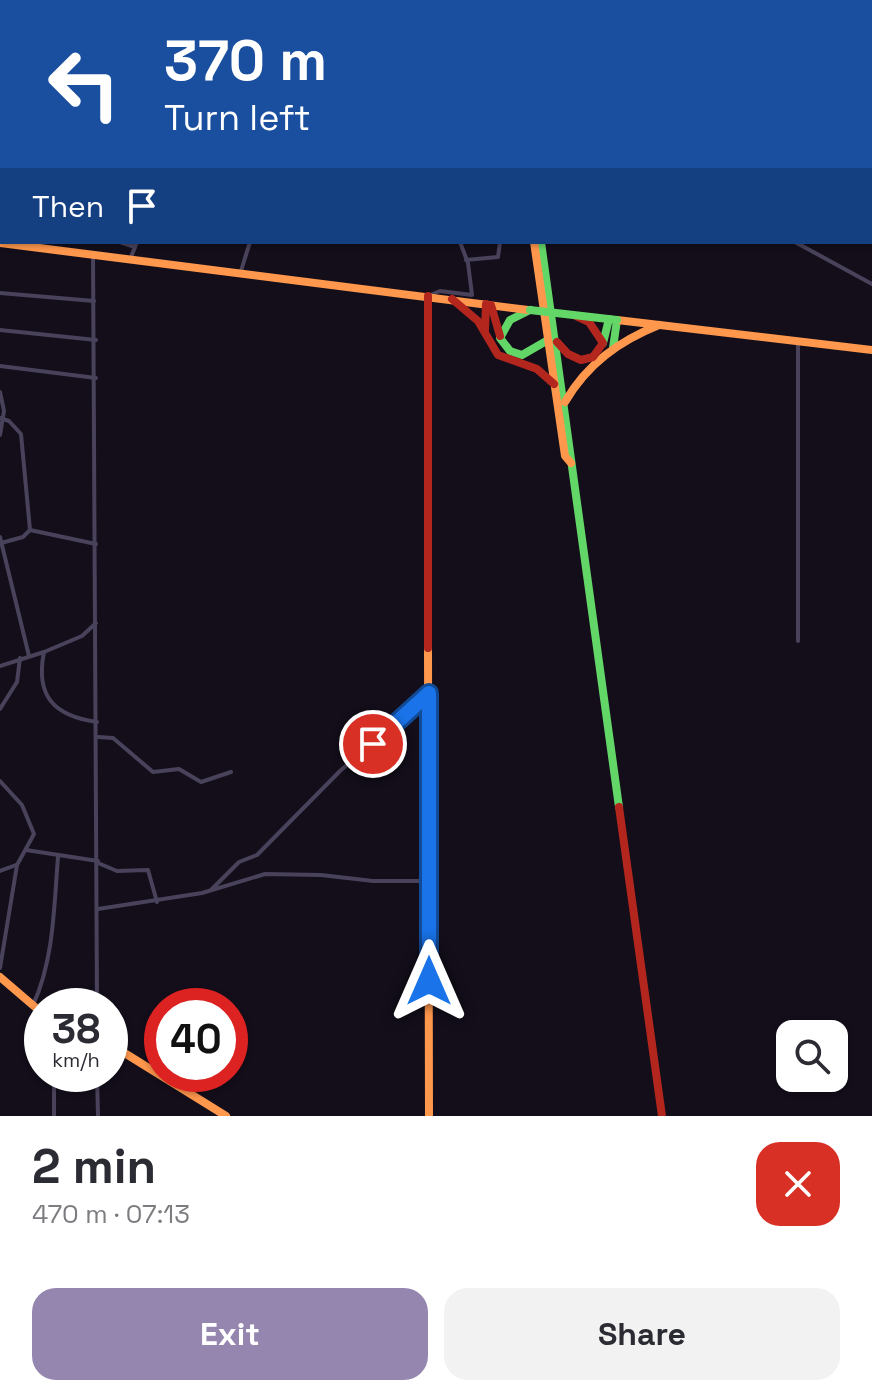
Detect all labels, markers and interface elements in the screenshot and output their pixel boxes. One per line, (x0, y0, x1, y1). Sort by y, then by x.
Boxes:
text: 370 m (164, 25, 327, 96)
icon: left (32, 32, 136, 136)
text: Turn left (164, 95, 311, 141)
icon: arrive (120, 184, 164, 228)
text: Then (32, 187, 104, 226)
pin (339, 710, 407, 778)
icon: arrive (351, 722, 395, 766)
position arrow (387, 939, 471, 1023)
speed limit sign: 40 (144, 988, 248, 1092)
text: 38 (52, 1004, 100, 1055)
map controls (776, 1020, 848, 1092)
button: search (776, 1020, 848, 1092)
text: km/h (52, 1047, 100, 1073)
text: 2 min (32, 1136, 156, 1197)
button: close (756, 1142, 840, 1226)
text: 470 m · 07:13 (32, 1197, 190, 1231)
button: Exit (32, 1288, 428, 1380)
button: Share (444, 1288, 840, 1380)

